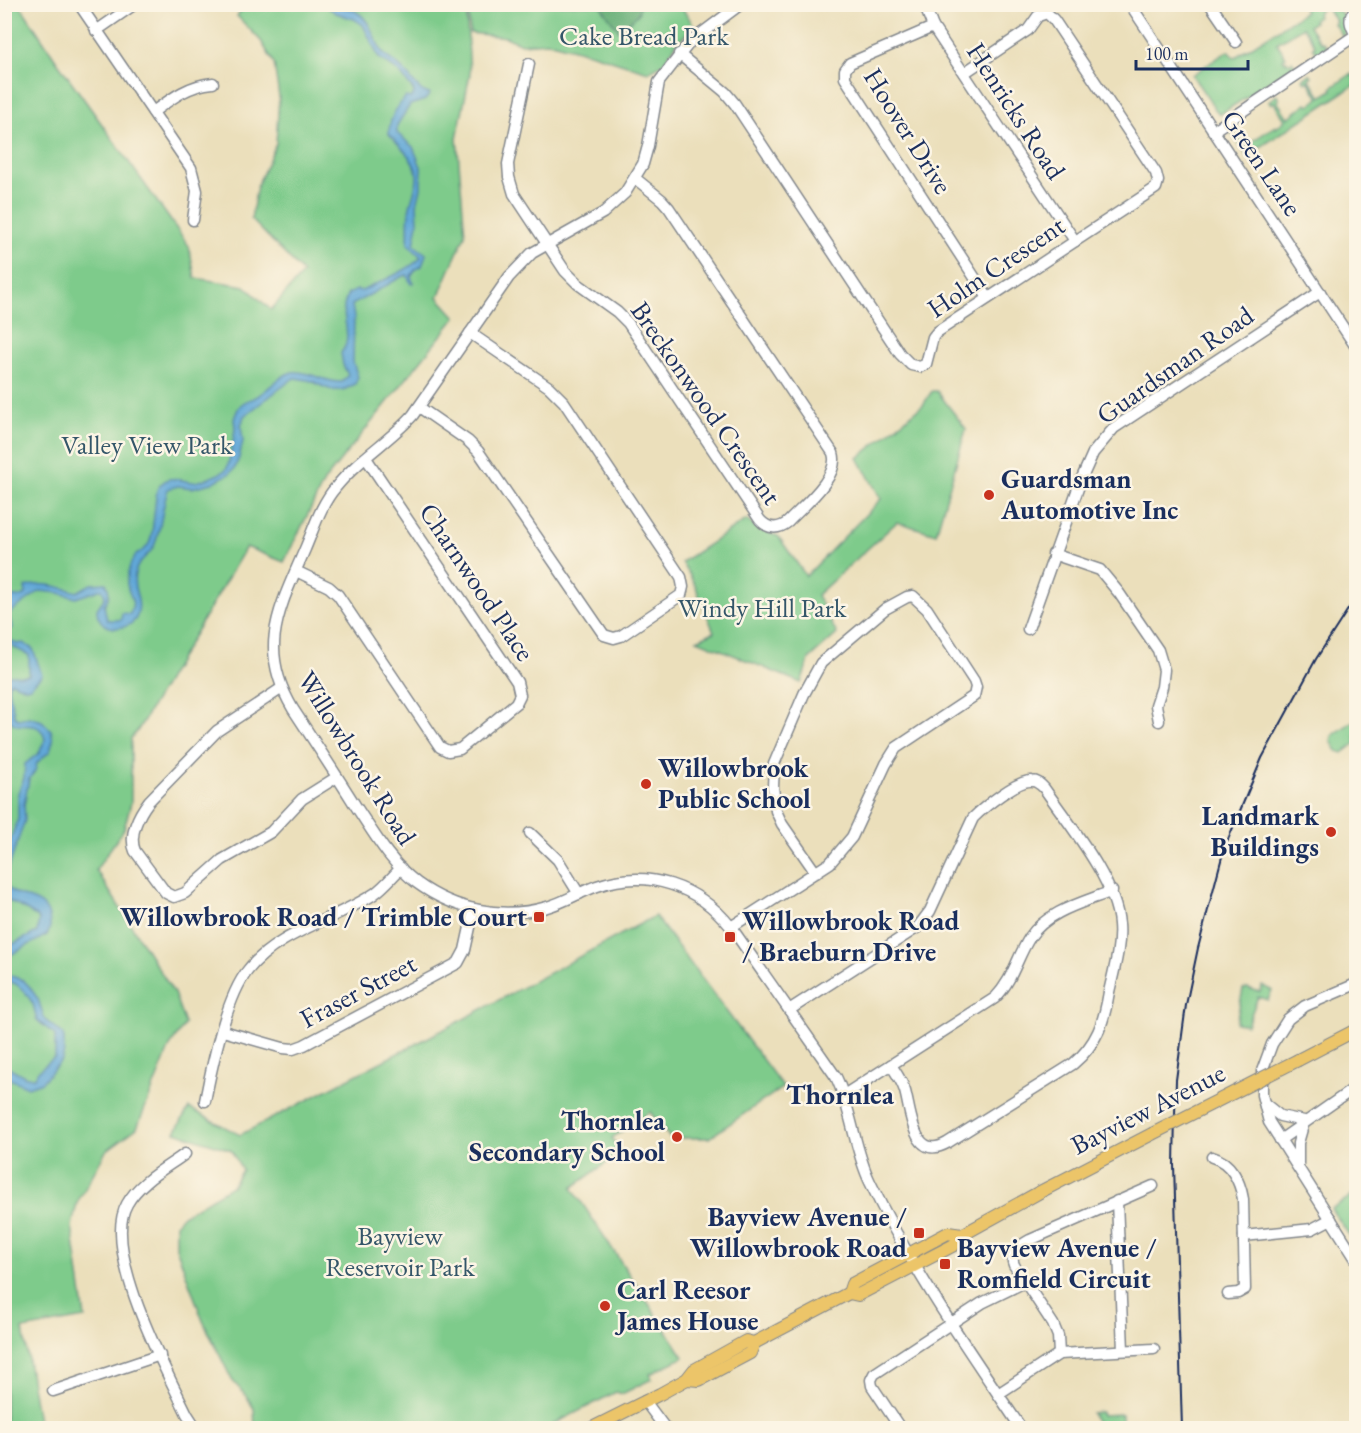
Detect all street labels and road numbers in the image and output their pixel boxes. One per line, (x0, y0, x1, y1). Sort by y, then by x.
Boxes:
street label: Henricks Road (959, 36, 1074, 186)
street label: Hoover Drive (856, 61, 961, 200)
street label: Green Lane (1214, 103, 1311, 222)
street label: Holm Crescent (920, 207, 1072, 326)
street label: Breckonwood Crescent (623, 294, 790, 512)
street label: Guardsman Road (1089, 297, 1260, 432)
street label: Charnwood Place (412, 496, 543, 667)
street label: Willowbrook Road (290, 664, 425, 852)
street label: Fraser Street (294, 945, 422, 1036)
street label: Bayview Avenue (1065, 1055, 1231, 1162)

